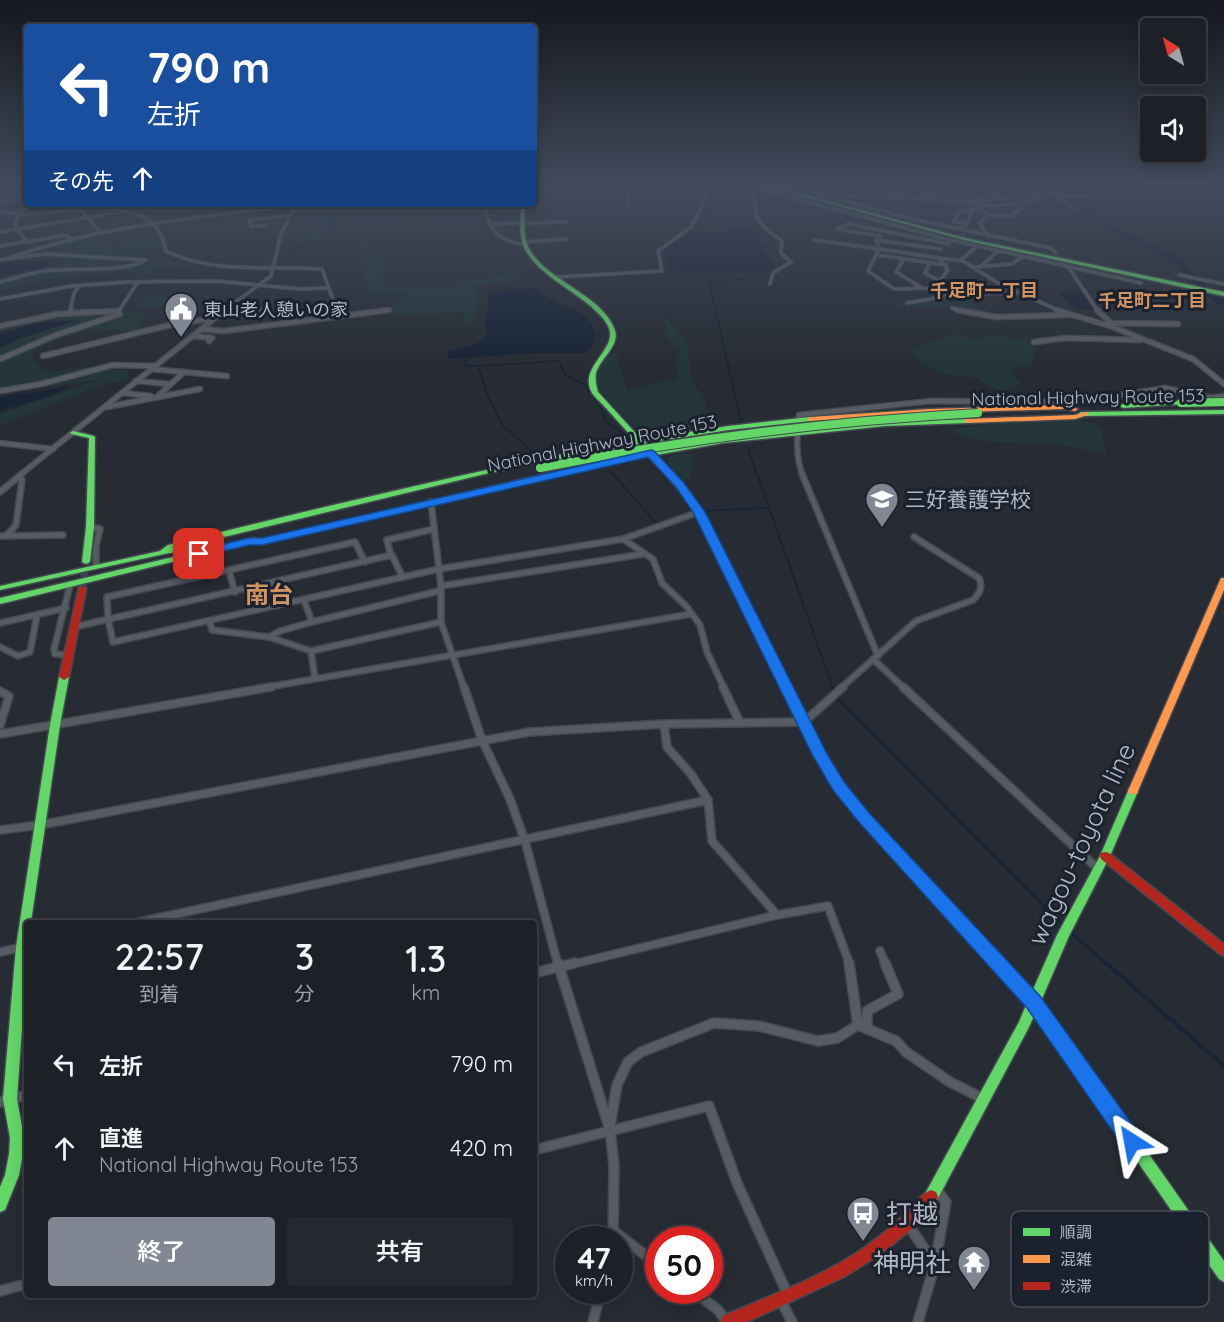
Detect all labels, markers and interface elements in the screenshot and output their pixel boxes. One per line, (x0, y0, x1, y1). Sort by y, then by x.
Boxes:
north arrow (1140, 18, 1206, 84)
map controls (1140, 18, 1206, 162)
text: 790 m (147, 41, 270, 94)
icon: left (48, 48, 126, 126)
button: sound (1140, 96, 1206, 162)
text: 左折 (147, 97, 201, 131)
icon: ahead (126, 162, 159, 195)
text: その先 (48, 167, 114, 195)
district label: 千足町一丁目 (930, 279, 1038, 302)
district label: 千足町二丁目 (1098, 289, 1206, 312)
public building icon: 東山老人憩いの家 (163, 291, 199, 338)
place label: 東山老人憩いの家 (204, 298, 348, 321)
street label: National Highway Route 153 (971, 383, 1205, 411)
street label: National Highway Route 153 (485, 409, 719, 477)
school or university icon: 三好養護学校 (864, 481, 900, 528)
place label: 三好養護学校 (905, 486, 1031, 512)
pin (173, 528, 224, 579)
icon: arrive (182, 537, 215, 570)
district label: 南台 (245, 579, 293, 609)
street label: wagou-toyota line (1020, 738, 1142, 950)
text: 22:57 (115, 934, 204, 979)
text: 3 (295, 934, 314, 979)
text: 1.3 (405, 936, 446, 981)
text: km (411, 980, 440, 1005)
text: 到着 (139, 981, 179, 1006)
text: 分 (294, 981, 314, 1006)
icon: left (48, 1048, 81, 1081)
text: 790 m (450, 1050, 513, 1078)
text: 左折 (99, 1052, 143, 1080)
position arrow (1100, 1110, 1164, 1174)
text: 直進 (99, 1124, 143, 1152)
icon: ahead (48, 1132, 81, 1165)
text: 420 m (450, 1134, 513, 1162)
text: National Highway Route 153 (99, 1152, 358, 1177)
bus stop icon: 打越 (845, 1195, 881, 1242)
place label: 打越 (886, 1197, 938, 1230)
legend (1011, 1211, 1209, 1307)
button: 終了 (48, 1217, 275, 1286)
button: 共有 (287, 1217, 513, 1286)
text: 順調 (1060, 1222, 1092, 1242)
speed limit sign: 50 (645, 1226, 723, 1304)
text: 47 (577, 1239, 611, 1277)
temple icon: 神明社 (956, 1244, 992, 1291)
place label: 神明社 (873, 1246, 951, 1279)
text: 混雑 (1060, 1249, 1092, 1269)
text: km/h (575, 1271, 613, 1290)
text: 渋滞 (1060, 1276, 1092, 1296)

